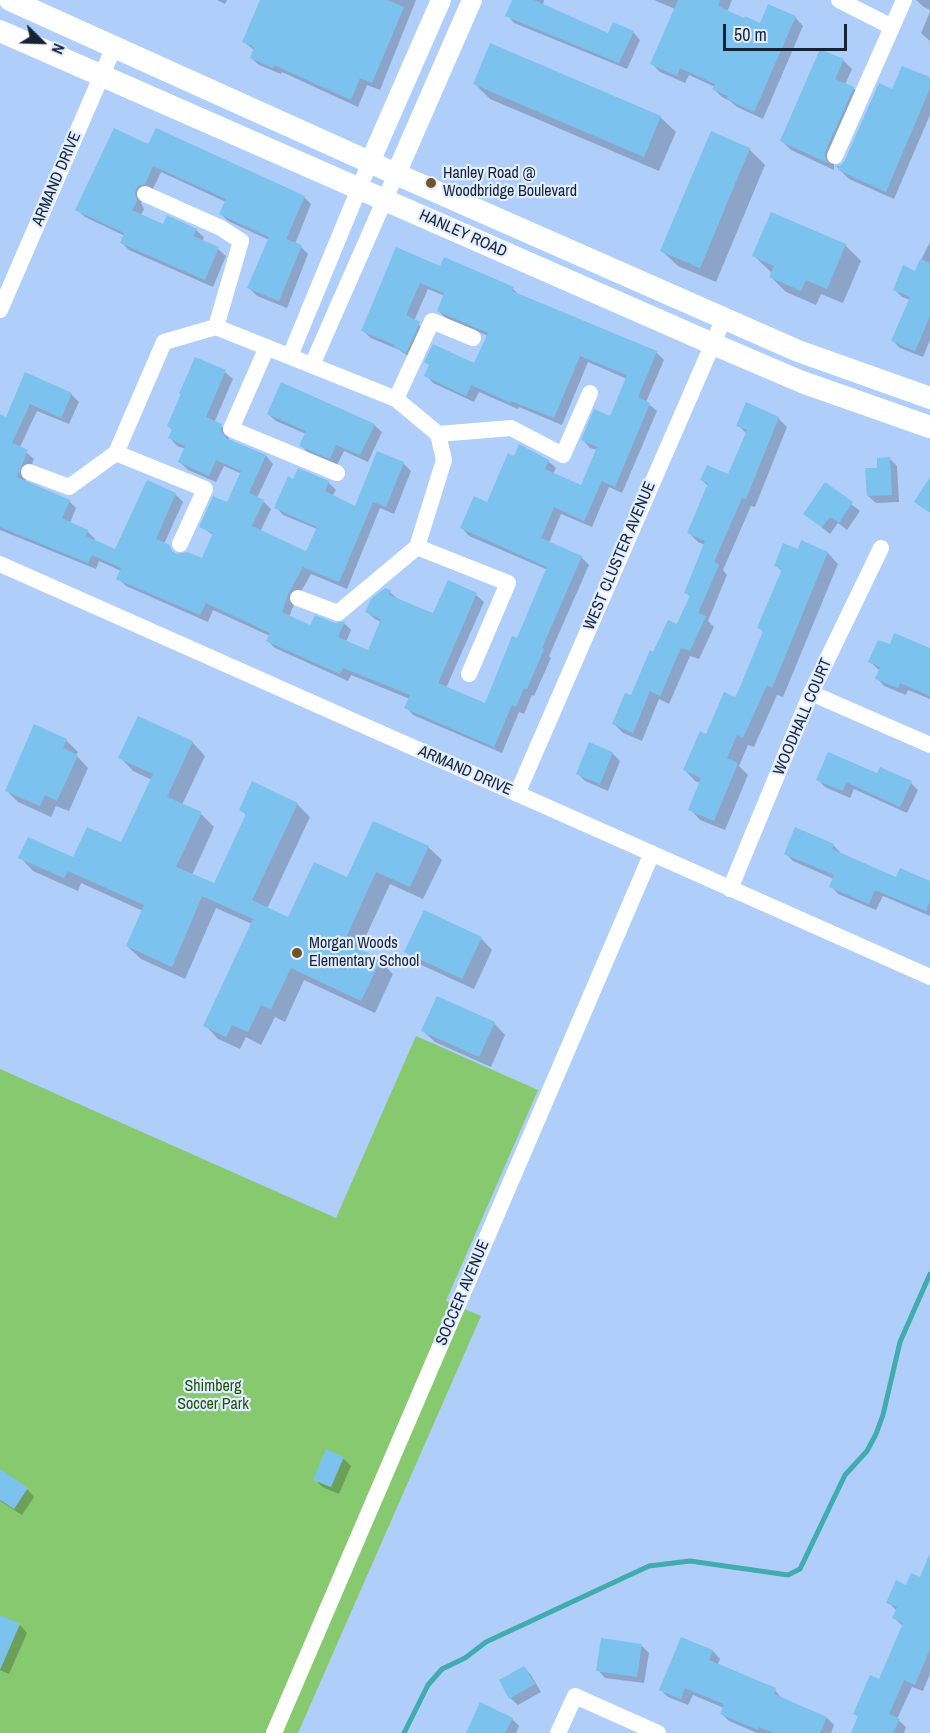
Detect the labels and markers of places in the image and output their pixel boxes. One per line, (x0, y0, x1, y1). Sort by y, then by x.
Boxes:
place label: Hanley Road @ Woodbridge Boulevard (443, 164, 577, 202)
marker: Hanley Road @ Woodbridge Boulevard (424, 176, 438, 190)
place label: Morgan Woods Elementary School (309, 934, 419, 972)
marker: Morgan Woods Elementary School (290, 946, 304, 960)

